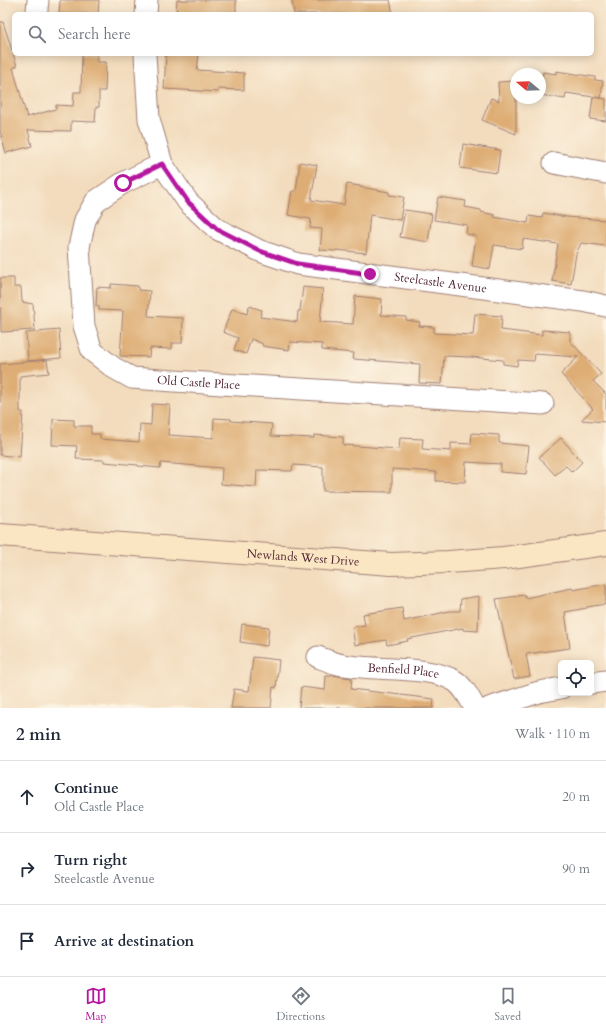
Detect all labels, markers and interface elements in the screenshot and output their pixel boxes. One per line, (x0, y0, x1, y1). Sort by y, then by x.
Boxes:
search box (12, 12, 594, 56)
icon: search (26, 23, 48, 45)
text: Search here (58, 24, 131, 44)
north arrow (510, 68, 546, 104)
route start (114, 174, 132, 192)
route end (361, 265, 379, 283)
street label: Steelcastle Avenue (394, 269, 488, 296)
street label: Old Castle Place (156, 372, 241, 393)
street label: Newlands West Drive (246, 545, 360, 570)
street label: Benfield Place (367, 660, 441, 682)
map controls (558, 660, 594, 696)
button: locate (558, 660, 594, 696)
text: 2 min (16, 723, 61, 746)
text: Walk · 110 m (515, 725, 590, 743)
text: Continue (54, 778, 119, 798)
icon: ahead (16, 786, 38, 808)
text: 20 m (562, 788, 590, 806)
text: Old Castle Place (54, 798, 144, 816)
text: Turn right (54, 850, 127, 870)
icon: right (16, 858, 38, 880)
text: 90 m (562, 860, 590, 878)
text: Steelcastle Avenue (54, 870, 155, 888)
icon: arrive (16, 930, 38, 952)
text: Arrive at destination (54, 931, 194, 951)
tab: Map (85, 985, 107, 1024)
tab: Directions (276, 985, 325, 1024)
tab: Saved (495, 985, 521, 1024)

